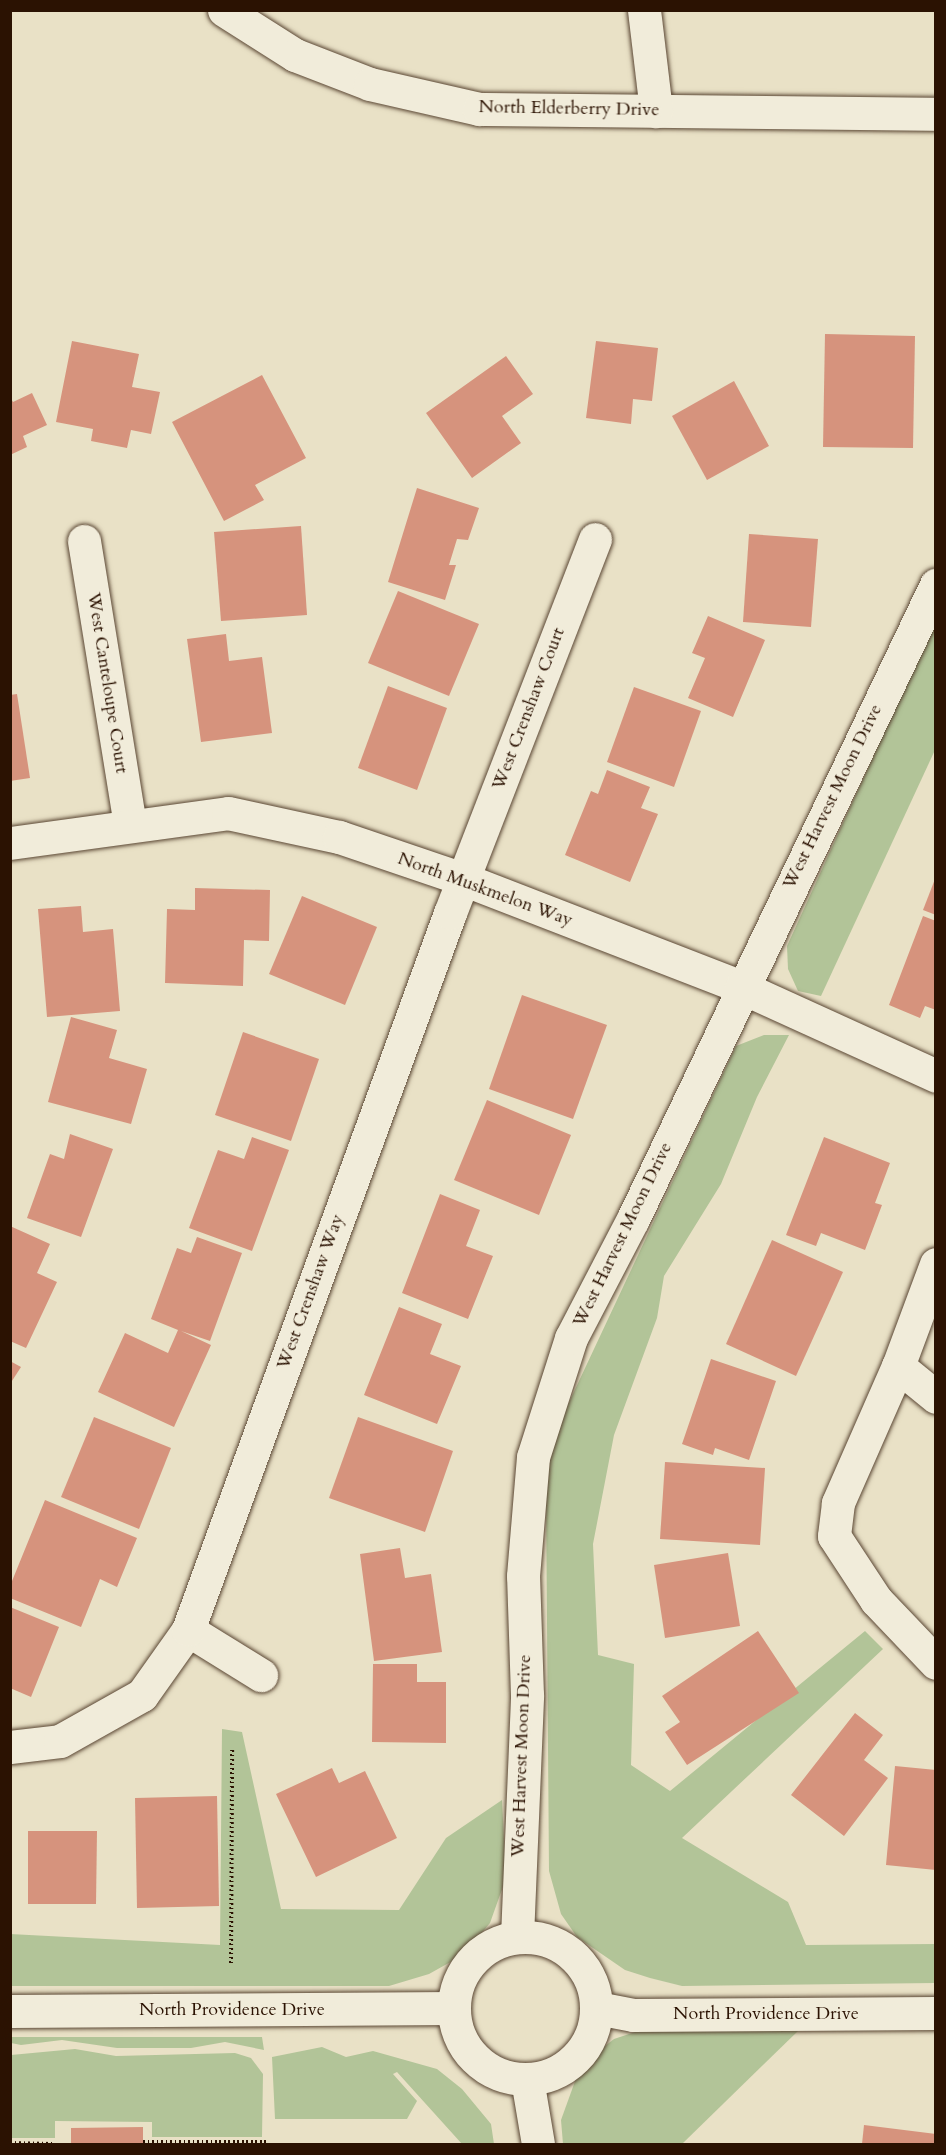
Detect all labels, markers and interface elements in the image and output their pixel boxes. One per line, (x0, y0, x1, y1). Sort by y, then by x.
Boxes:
street label: North Elderberry Drive (478, 97, 660, 121)
street label: West Canteloupe Court (82, 591, 132, 775)
street label: West Crenshaw Court (488, 625, 570, 793)
street label: West Harvest Moon Drive (779, 701, 887, 893)
street label: North Muskmelon Way (395, 848, 575, 932)
street label: West Harvest Moon Drive (569, 1139, 677, 1331)
street label: West Crenshaw Way (273, 1212, 349, 1372)
street label: West Harvest Moon Drive (508, 1654, 536, 1858)
street label: North Providence Drive (139, 1999, 325, 2021)
street label: North Providence Drive (673, 2003, 859, 2025)

